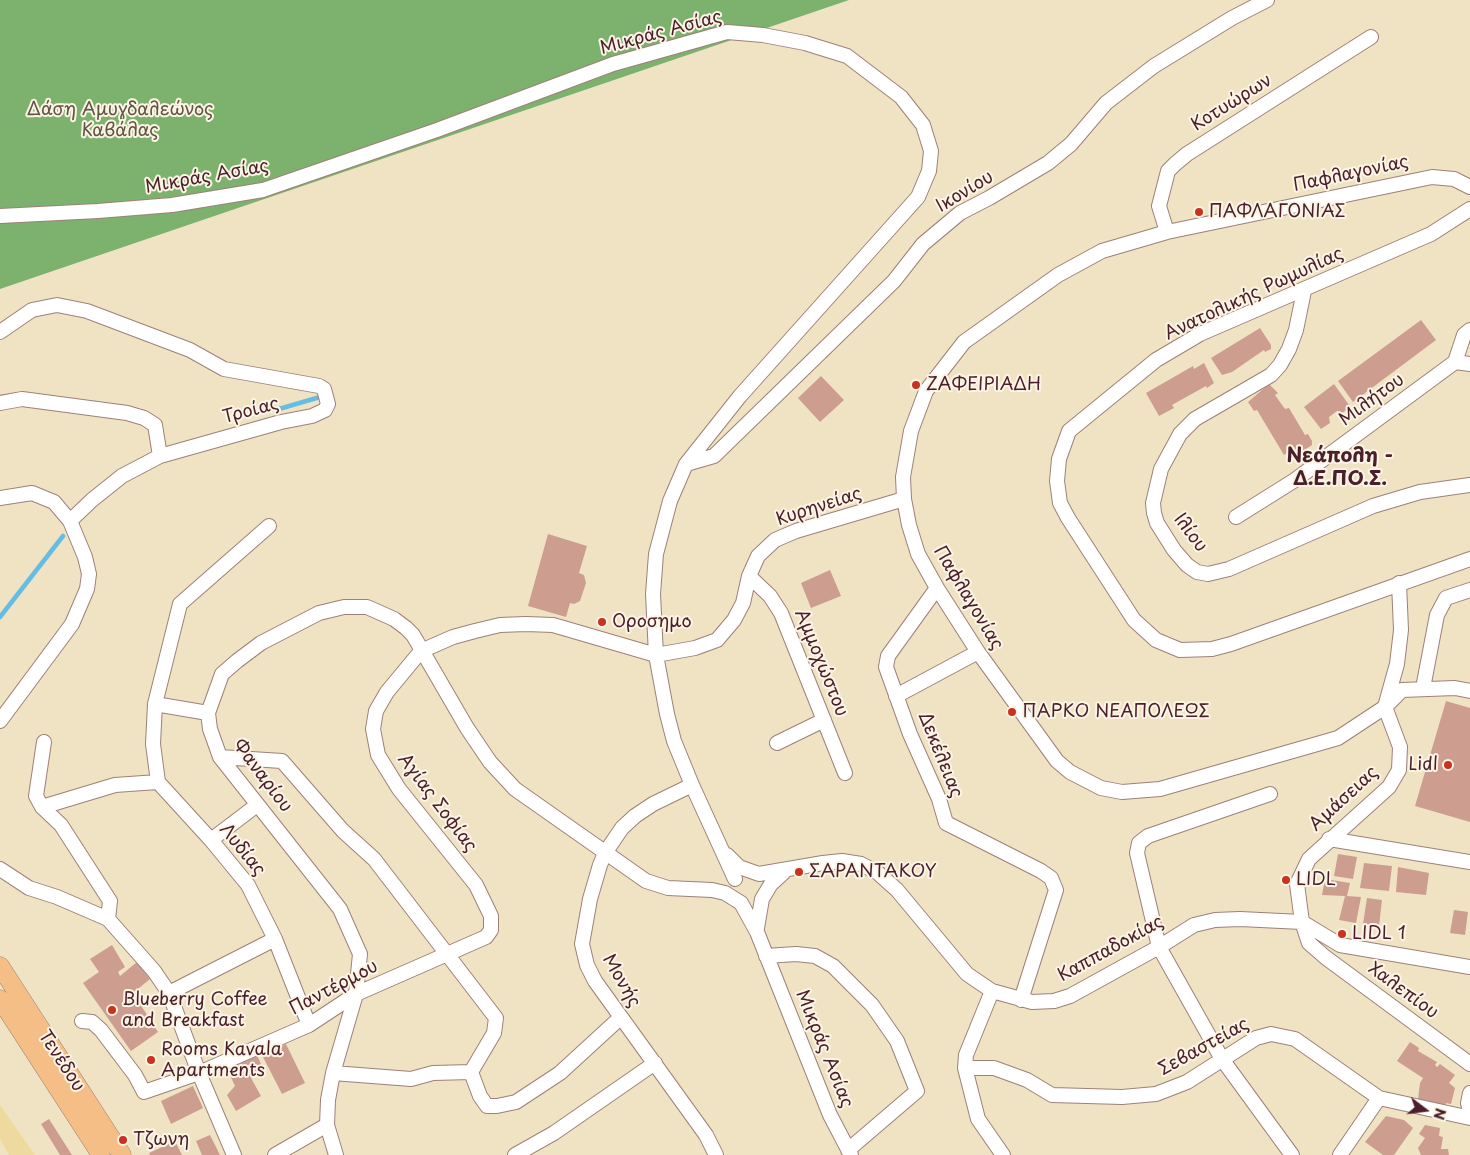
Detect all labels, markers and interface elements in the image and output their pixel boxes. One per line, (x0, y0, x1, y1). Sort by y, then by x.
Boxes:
street label: Μικράς Ασίας (598, 6, 724, 60)
street label: Κοτυώρων (1188, 70, 1276, 136)
park label: Δάση Αμυγδαλεώνος Καβάλας (27, 99, 213, 142)
street label: Παφλαγονίας (1291, 151, 1411, 197)
street label: Μικράς Ασίας (144, 155, 270, 199)
street label: Ικονίου (932, 167, 998, 217)
place label: ΠΑΦΛΑΓΟΝΙΑΣ (1209, 201, 1346, 223)
marker: ΠΑΦΛΑΓΟΝΙΑΣ (1193, 206, 1205, 218)
street label: Ανατολικής Ρωμυλίας (1161, 243, 1347, 345)
street label: Μιλήτου (1335, 369, 1409, 431)
place label: ΖΑΦΕΙΡΙΑΔΗ (926, 374, 1041, 396)
marker: ΖΑΦΕΙΡΙΑΔΗ (910, 379, 922, 391)
street label: Τροίας (220, 393, 282, 429)
district label: Νεάπολη - Δ.Ε.ΠΟ.Σ. (1286, 444, 1394, 491)
street label: Κυρηνείας (774, 483, 864, 531)
street label: Ιλίου (1169, 509, 1211, 557)
street label: Παφλαγονίας (928, 542, 1008, 654)
street label: Αμμοχώστου (790, 606, 852, 720)
place label: Οροσημο (612, 611, 692, 633)
marker: Οροσημο (596, 616, 608, 628)
place label: ΠΑΡΚΟ ΝΕΑΠΟΛΕΩΣ (1022, 701, 1210, 723)
marker: ΠΑΡΚΟ ΝΕΑΠΟΛΕΩΣ (1006, 706, 1018, 718)
street label: Δεκέλειας (913, 709, 967, 801)
street label: Φαναρίου (228, 735, 296, 817)
street label: Αγίας Σοφίας (393, 749, 481, 857)
place label: Lidl (1408, 754, 1438, 776)
marker: Lidl (1442, 759, 1454, 771)
street label: Αμάσειας (1305, 762, 1383, 836)
street label: Λυδίας (214, 820, 270, 880)
place label: ΣΑΡΑΝΤΑΚΟΥ (809, 861, 937, 883)
marker: ΣΑΡΑΝΤΑΚΟΥ (793, 866, 805, 878)
place label: LIDL (1296, 869, 1336, 891)
marker: LIDL (1280, 874, 1292, 886)
street label: Καππαδοκίας (1054, 911, 1168, 987)
place label: LIDL 1 (1352, 923, 1406, 945)
marker: LIDL 1 (1336, 928, 1348, 940)
street label: Μονής (597, 951, 645, 1011)
street label: Παντέρμου (286, 956, 382, 1020)
street label: Χαλεπίου (1364, 958, 1442, 1024)
street label: Μικράς Ασίας (791, 987, 857, 1111)
place label: Blueberry Coffee and Breakfast (122, 989, 268, 1032)
marker: Blueberry Coffee and Breakfast (106, 1004, 118, 1016)
street label: Σεβαστείας (1155, 1013, 1253, 1081)
street label: Τενέδου (33, 1026, 89, 1096)
place label: Rooms Kavala Apartments (161, 1039, 282, 1082)
marker: Rooms Kavala Apartments (145, 1054, 157, 1066)
north arrow (1400, 1085, 1450, 1135)
text: N (1428, 1106, 1452, 1122)
place label: Τζωνη (133, 1129, 189, 1151)
marker: Τζωνη (117, 1134, 129, 1146)

